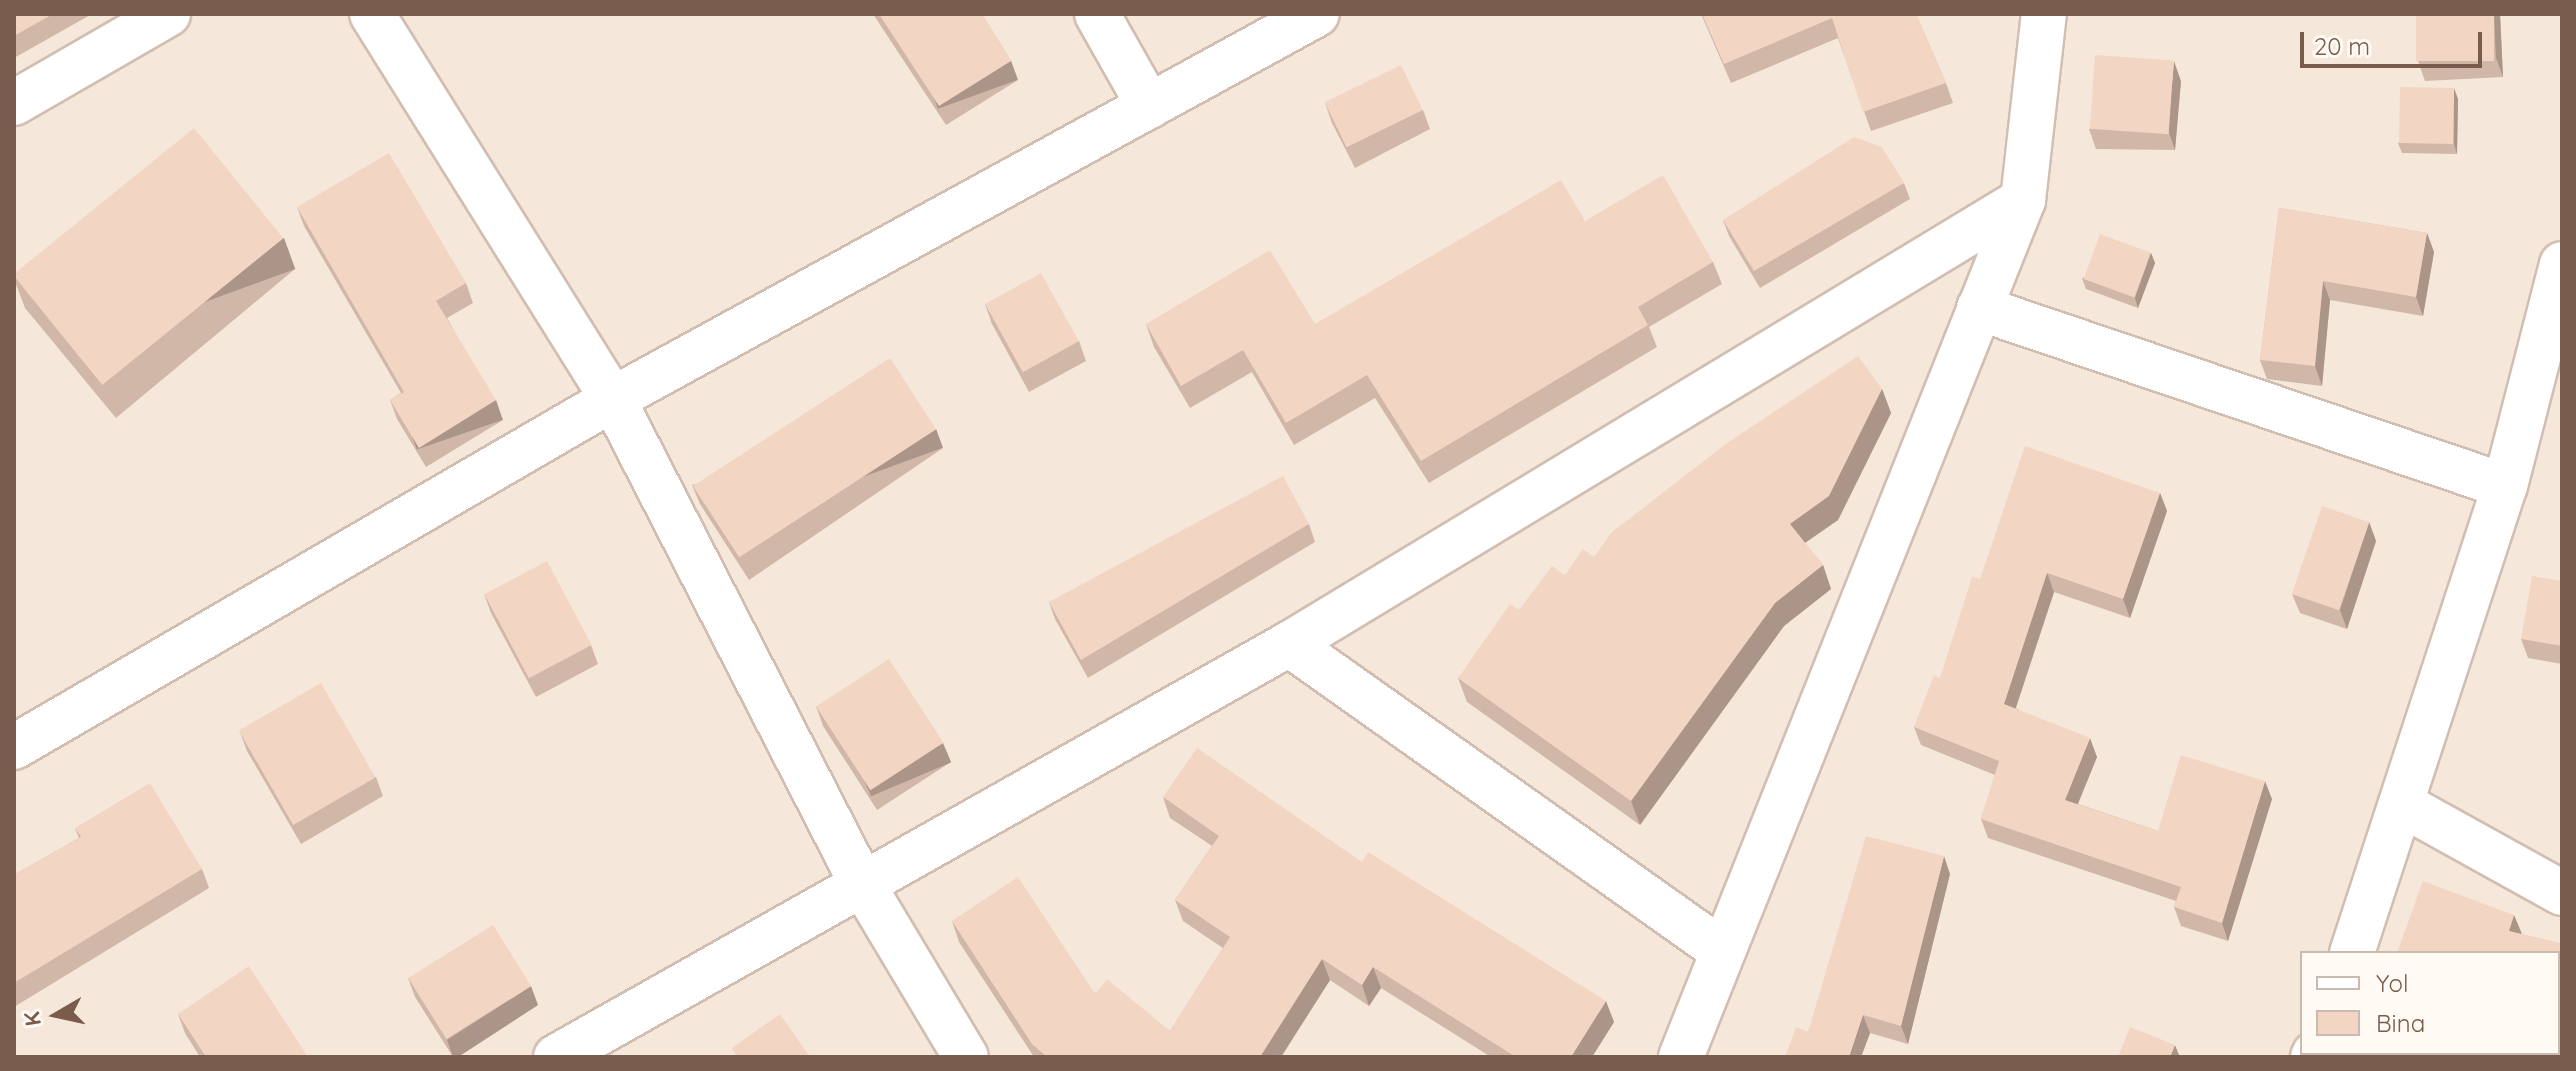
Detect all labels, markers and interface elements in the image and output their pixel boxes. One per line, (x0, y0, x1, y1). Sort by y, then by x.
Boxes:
scale bar (2304, 16, 2486, 66)
text: 20 m (2314, 31, 2370, 61)
legend (2300, 951, 2560, 1055)
text: Yol (2376, 968, 2408, 998)
north arrow (16, 975, 96, 1055)
text: Bina (2376, 1008, 2425, 1038)
text: K (17, 1009, 47, 1028)

